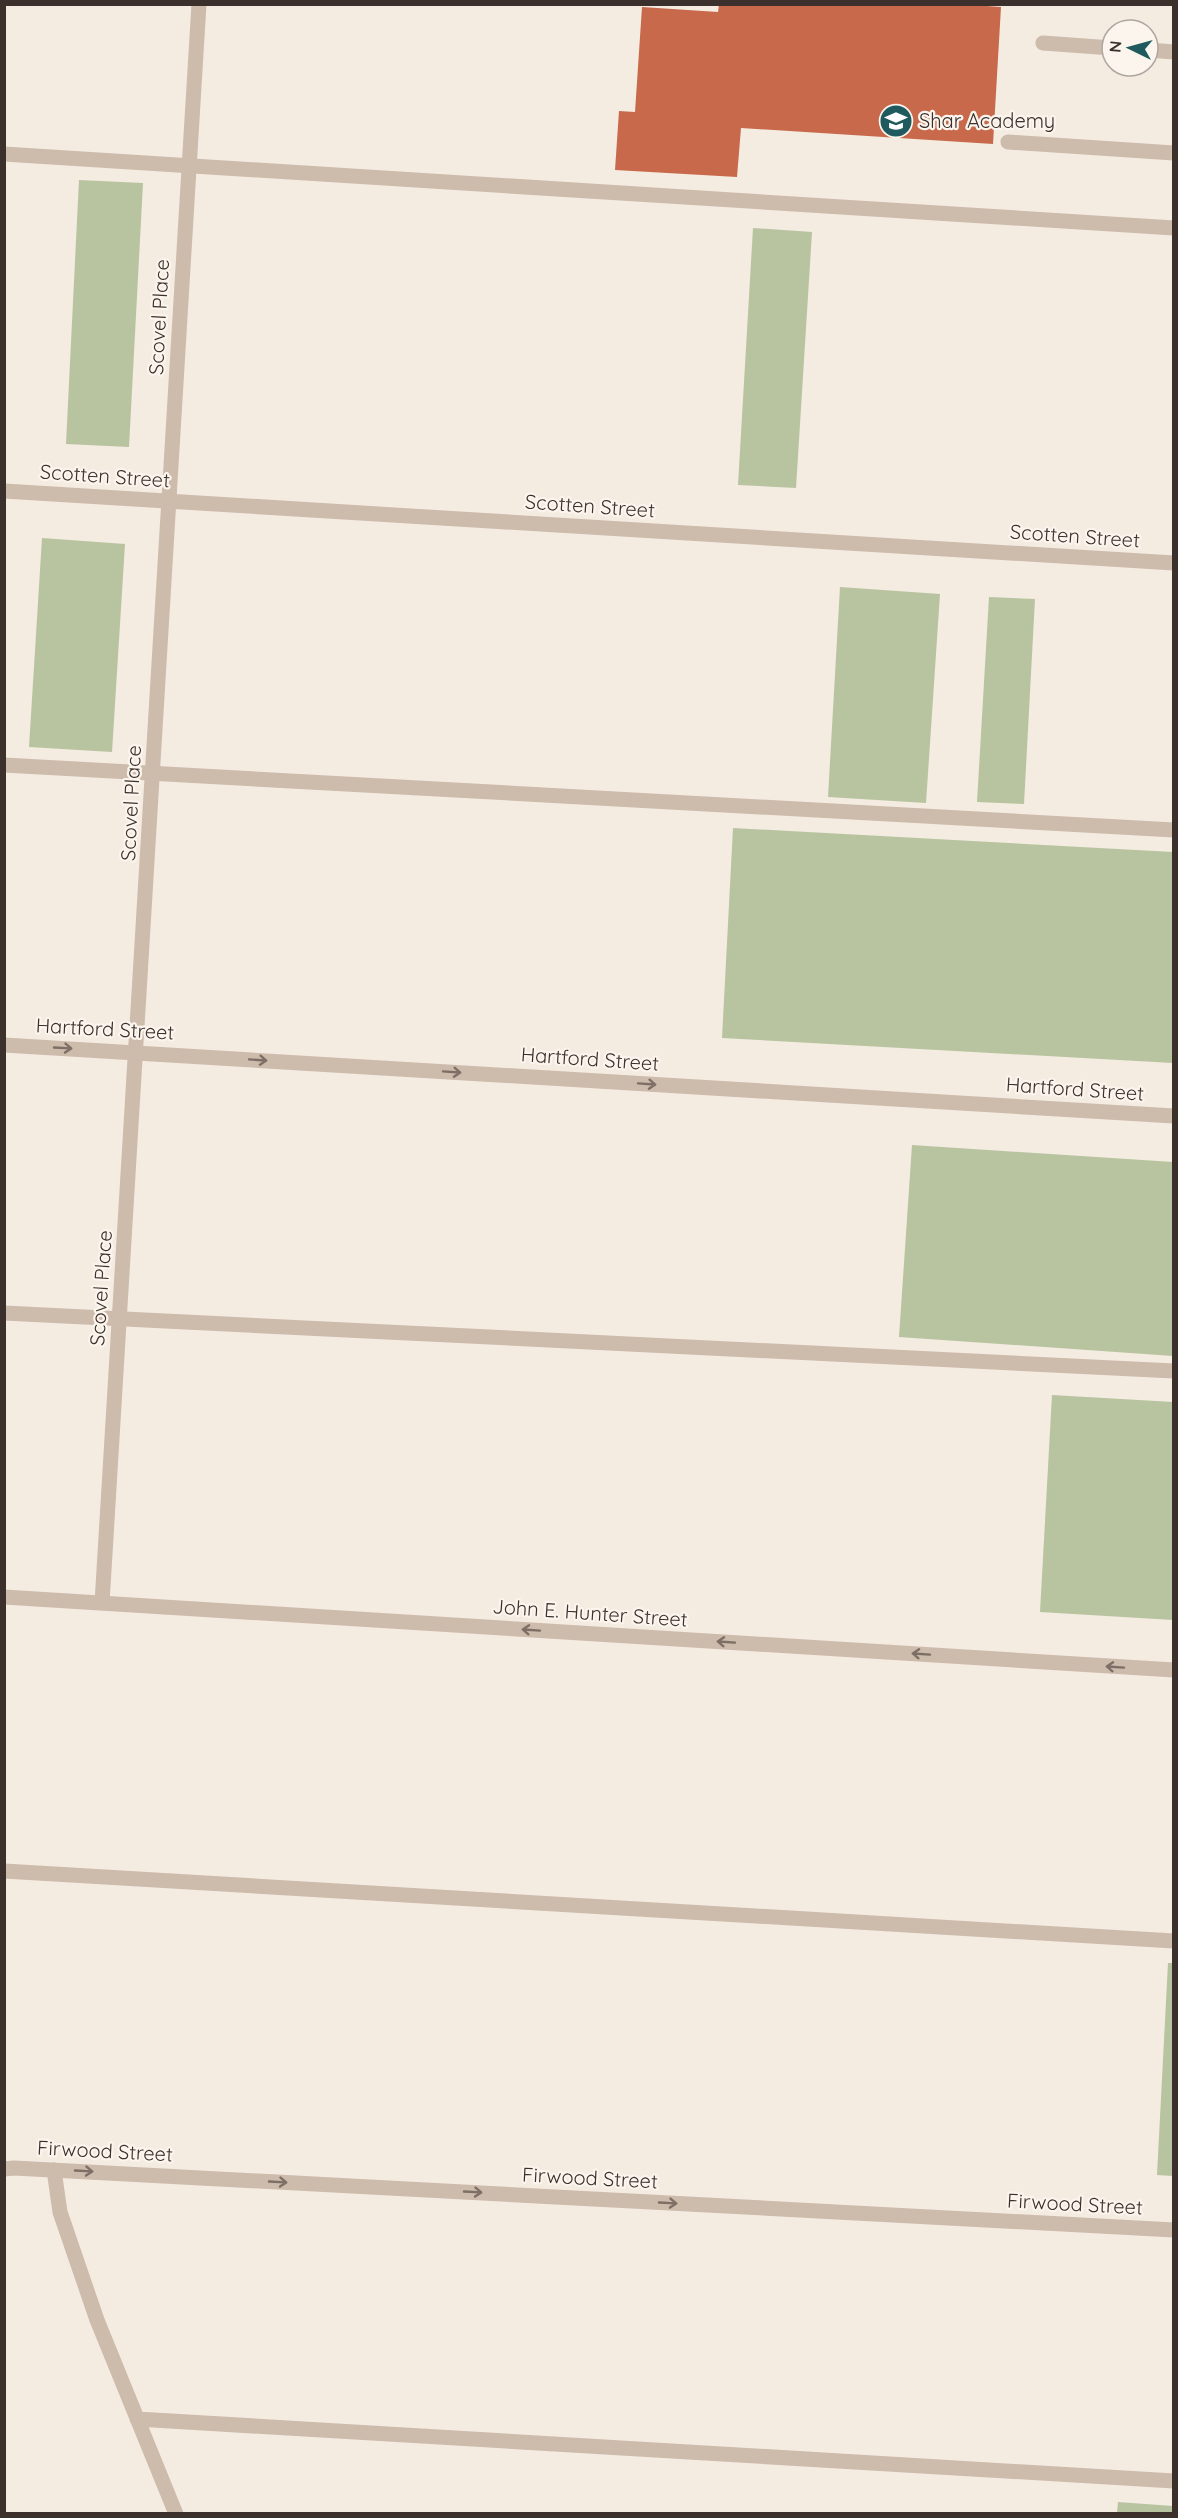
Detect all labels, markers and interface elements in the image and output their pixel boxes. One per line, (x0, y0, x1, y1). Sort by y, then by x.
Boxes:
north arrow (1100, 18, 1160, 78)
text: N (1105, 40, 1126, 53)
school or university icon: Shar Academy (878, 103, 914, 139)
place label: Shar Academy (919, 108, 1055, 133)
street label: Scovel Place (143, 259, 174, 375)
street label: Scotten Street (39, 458, 171, 493)
street label: Scotten Street (524, 488, 656, 523)
street label: Scotten Street (1009, 518, 1141, 553)
street label: Scovel Place (115, 745, 146, 861)
street label: Hartford Street (35, 1012, 175, 1045)
street label: Hartford Street (520, 1041, 660, 1076)
one-way arrow (52, 1043, 72, 1054)
one-way arrow (247, 1054, 267, 1065)
one-way arrow (442, 1066, 462, 1077)
street label: Hartford Street (1005, 1071, 1145, 1106)
one-way arrow (636, 1078, 656, 1089)
street label: Scovel Place (84, 1229, 117, 1347)
street label: John E. Hunter Street (492, 1593, 689, 1632)
one-way arrow (522, 1624, 542, 1635)
one-way arrow (716, 1637, 736, 1648)
one-way arrow (911, 1649, 931, 1660)
one-way arrow (1106, 1661, 1126, 1672)
street label: Firwood Street (37, 2134, 174, 2167)
street label: Firwood Street (522, 2161, 659, 2194)
one-way arrow (73, 2166, 93, 2177)
one-way arrow (268, 2176, 288, 2187)
one-way arrow (463, 2187, 483, 2198)
street label: Firwood Street (1007, 2187, 1144, 2220)
one-way arrow (657, 2197, 677, 2208)

